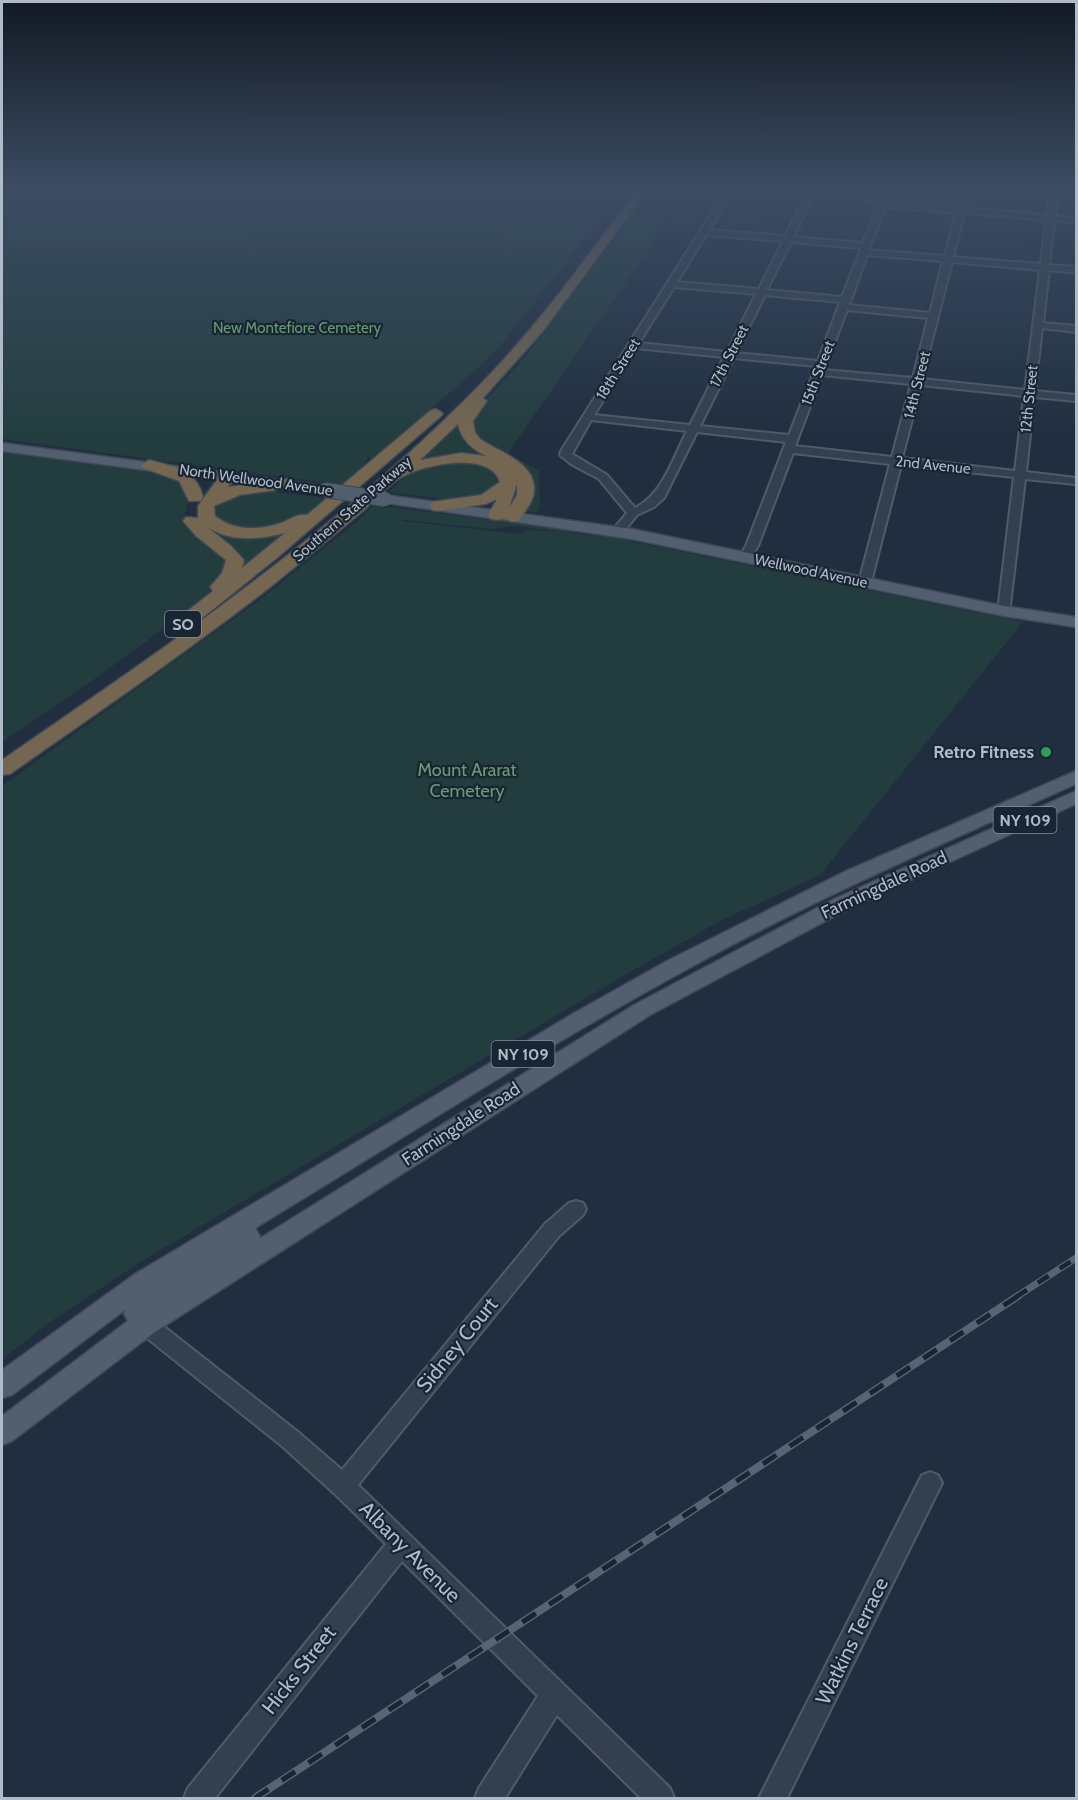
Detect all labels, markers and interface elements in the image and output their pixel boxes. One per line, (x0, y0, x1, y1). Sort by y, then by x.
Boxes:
park label: New Montefiore Cemetery (213, 319, 381, 337)
street label: 17th Street (706, 322, 752, 390)
street label: 18th Street (592, 335, 644, 403)
street label: 15th Street (797, 338, 839, 408)
street label: 14th Street (900, 350, 934, 420)
street label: 12th Street (1017, 364, 1041, 434)
street label: Southern State Parkway (289, 452, 415, 565)
street label: 2nd Avenue (895, 452, 972, 478)
street label: North Wellwood Avenue (178, 460, 334, 500)
street label: Wellwood Avenue (753, 550, 869, 592)
road number: SO (165, 611, 201, 637)
place label: Retro Fitness (933, 741, 1034, 763)
marker: Retro Fitness (1039, 745, 1053, 759)
park label: Mount Ararat Cemetery (417, 759, 517, 802)
road number: NY 109 (994, 807, 1056, 833)
street label: Farmingdale Road (818, 846, 950, 924)
road number: NY 109 (492, 1041, 554, 1067)
street label: Farmingdale Road (398, 1078, 524, 1170)
street label: Sidney Court (411, 1292, 502, 1397)
street label: Albany Avenue (355, 1496, 466, 1608)
street label: Watkins Terrace (810, 1573, 893, 1709)
street label: Hicks Street (256, 1620, 341, 1719)

